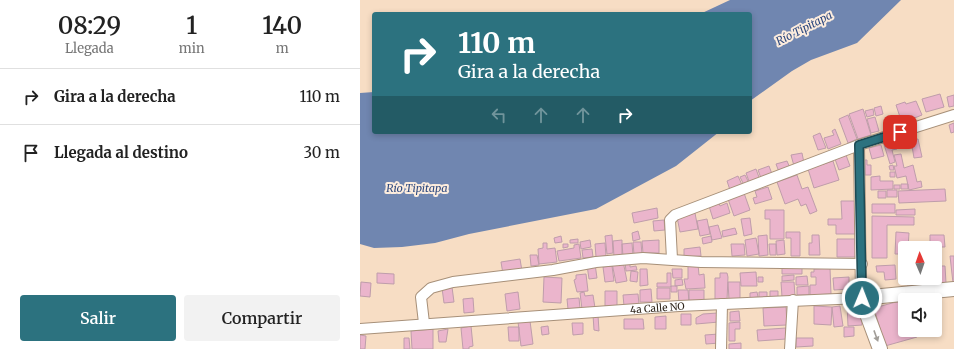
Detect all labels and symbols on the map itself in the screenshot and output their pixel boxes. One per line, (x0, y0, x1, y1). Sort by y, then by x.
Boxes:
water label: Río Tipitapa (773, 8, 835, 48)
pin (883, 115, 917, 149)
water label: Río Tipitapa (386, 181, 448, 195)
north arrow (898, 241, 942, 285)
position arrow (841, 277, 883, 319)
street label: 4a Calle NO (629, 300, 685, 317)
one-way arrow (873, 331, 879, 343)

